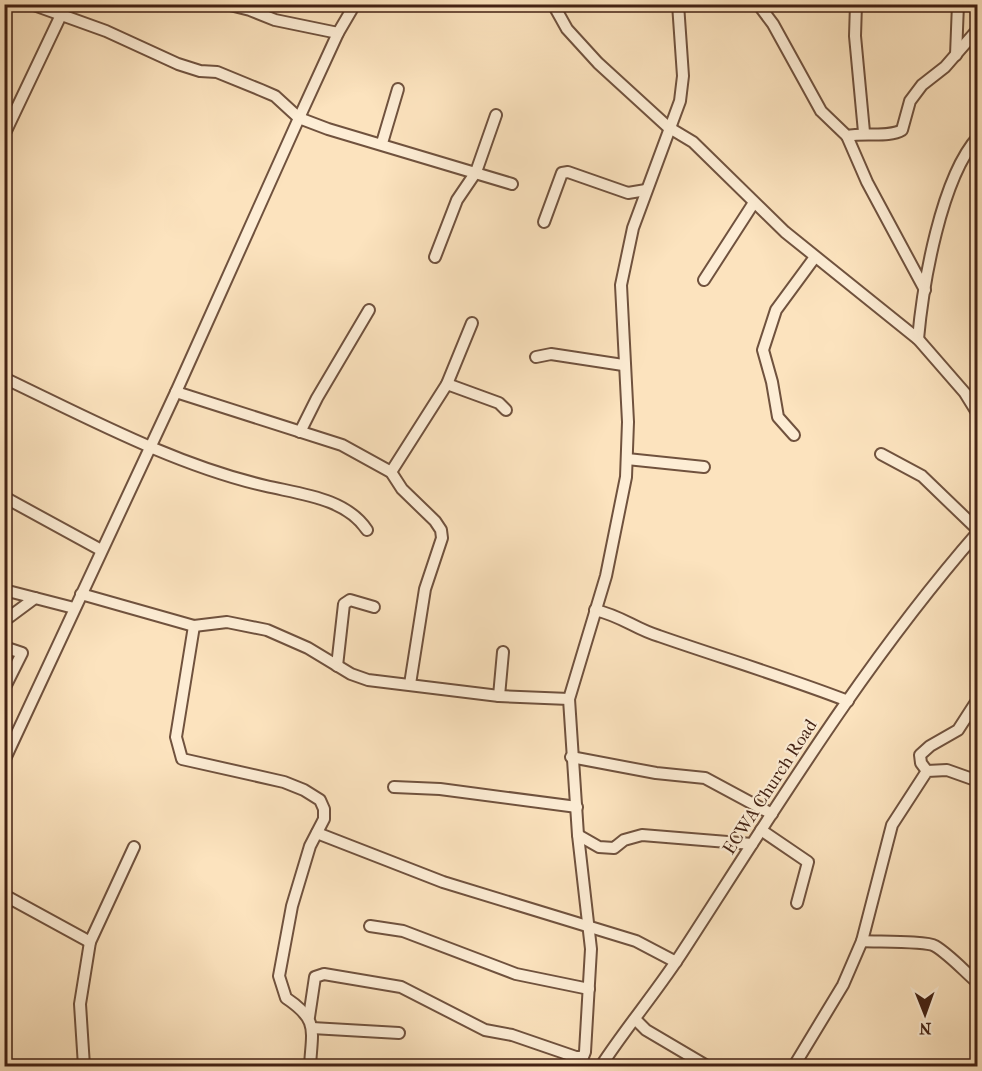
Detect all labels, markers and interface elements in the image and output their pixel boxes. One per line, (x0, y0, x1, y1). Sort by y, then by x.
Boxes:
street label: ECWA Church Road (718, 715, 822, 858)
north arrow (895, 984, 955, 1044)
text: N (918, 1019, 931, 1038)

